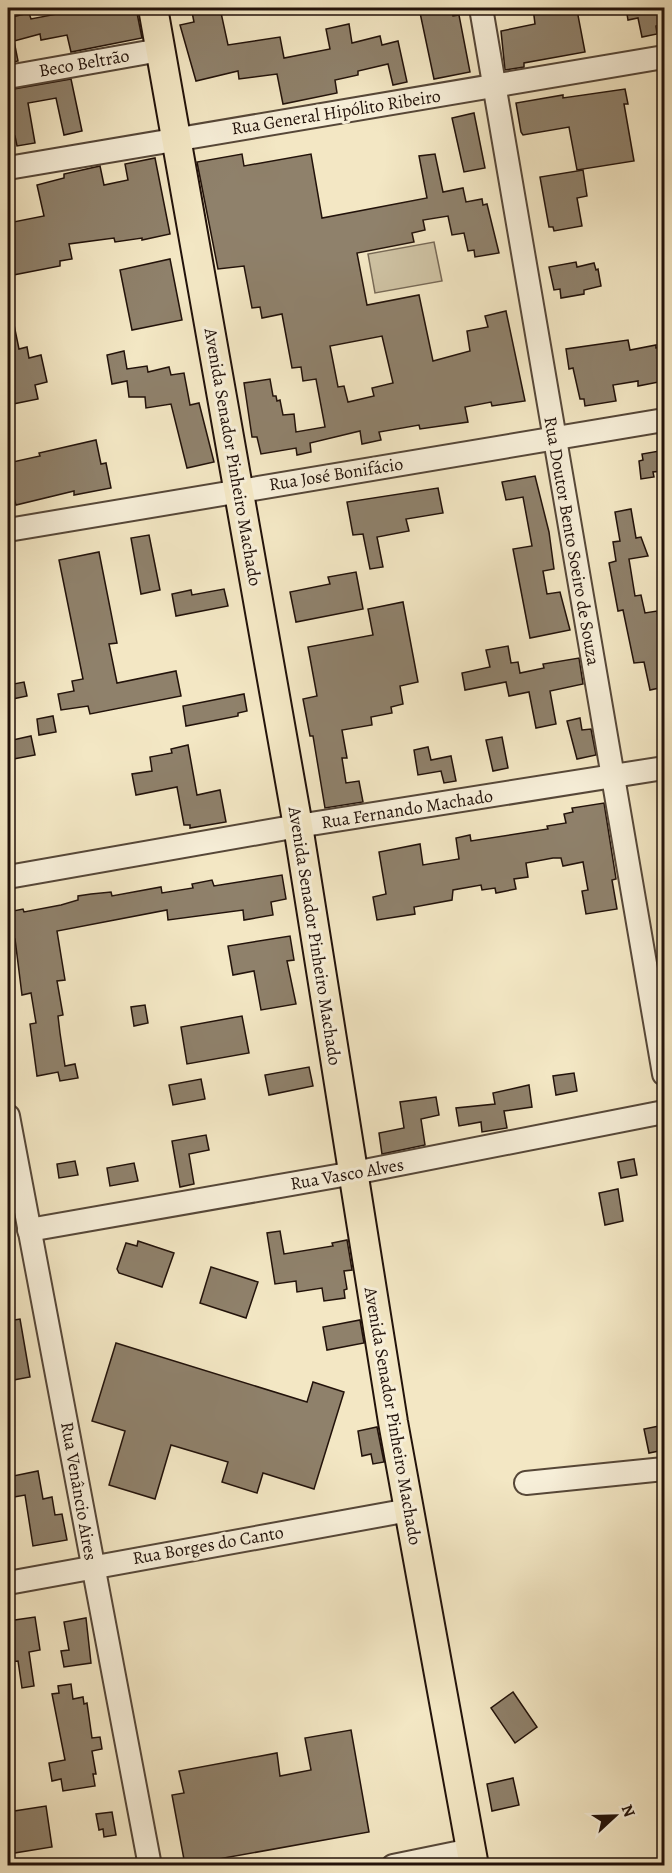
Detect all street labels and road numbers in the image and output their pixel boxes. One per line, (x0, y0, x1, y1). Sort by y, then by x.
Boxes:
street label: Beco Beltrão (37, 43, 131, 83)
street label: Rua General Hipólito Ribeiro (230, 84, 442, 140)
street label: Avenida Senador Pinheiro Machado (198, 325, 268, 588)
street label: Rua Doutor Bento Soeiro de Souza (538, 415, 606, 668)
street label: Rua José Bonifácio (267, 452, 405, 496)
street label: Rua Fernando Machado (319, 784, 495, 834)
street label: Avenida Senador Pinheiro Machado (283, 804, 347, 1067)
street label: Rua Vasco Alves (288, 1152, 406, 1196)
street label: Avenida Senador Pinheiro Machado (358, 1284, 428, 1547)
street label: Rua Venâncio Aires (55, 1420, 103, 1562)
street label: Rua Borges do Canto (131, 1520, 285, 1570)

